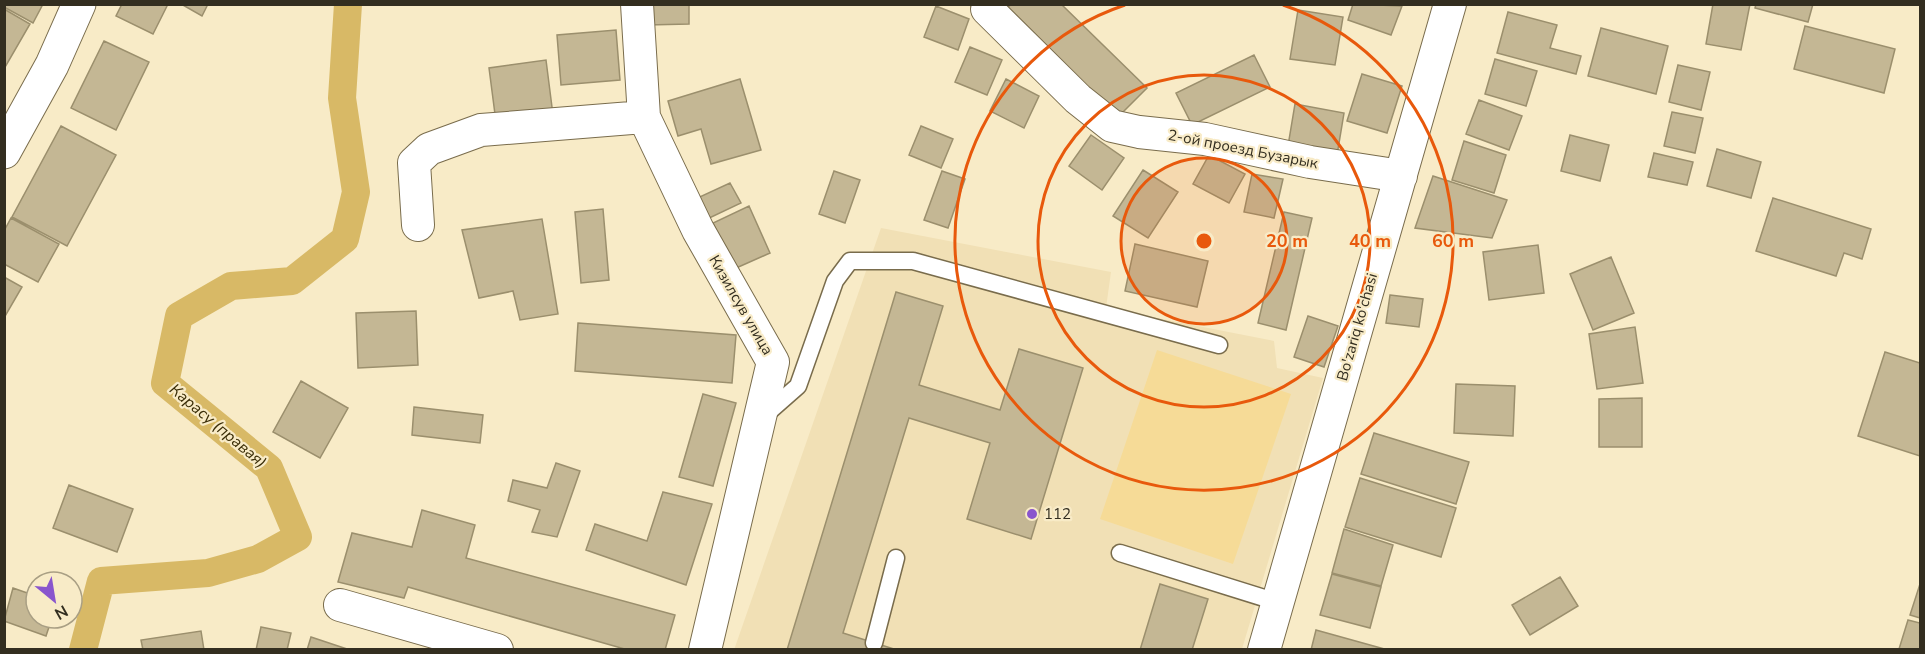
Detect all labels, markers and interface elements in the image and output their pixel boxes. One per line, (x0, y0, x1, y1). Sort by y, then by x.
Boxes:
street label: 2-ой проезд Бузарык (1166, 125, 1320, 173)
text: 20 m (1266, 229, 1308, 253)
text: 40 m (1349, 229, 1391, 253)
text: 60 m (1432, 229, 1474, 253)
centre of rings (1194, 231, 1214, 251)
street label: Кизилсув улица (704, 251, 778, 359)
street label: Bo'zariq ko'chasi (1332, 271, 1382, 383)
water label: Карасу (правая) (165, 379, 271, 473)
place label: 112 (1044, 504, 1071, 524)
marker: 112 (1025, 507, 1039, 521)
north arrow (24, 570, 84, 630)
text: N (50, 600, 72, 625)

